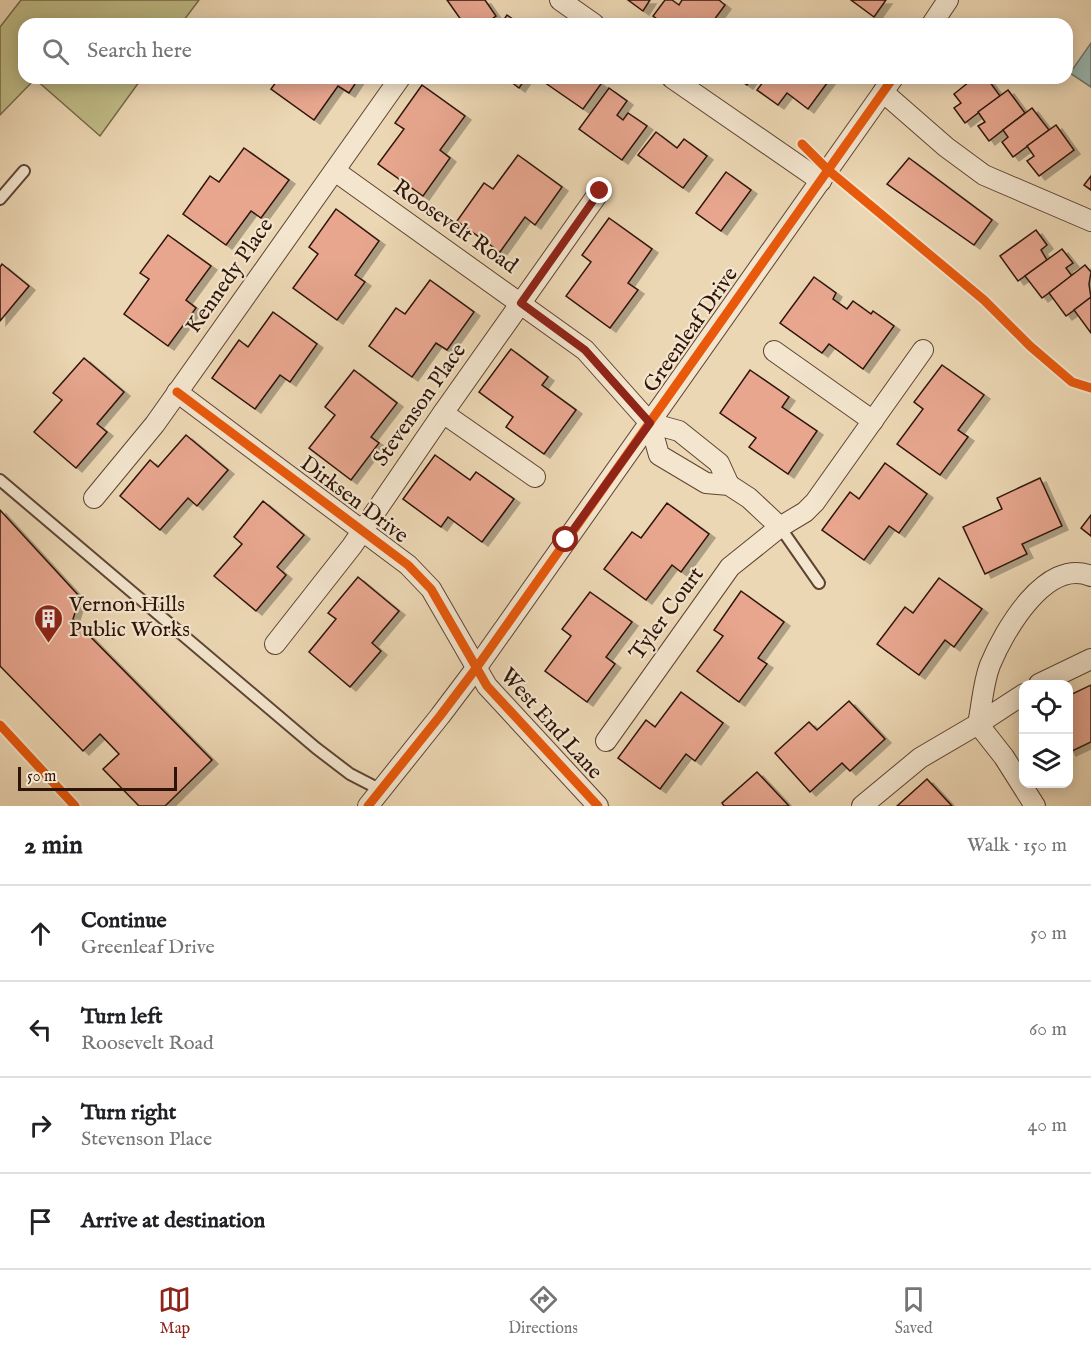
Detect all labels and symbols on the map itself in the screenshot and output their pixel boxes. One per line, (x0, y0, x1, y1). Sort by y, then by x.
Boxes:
street label: Roosevelt Road (387, 174, 523, 281)
route end (586, 177, 612, 203)
street label: Kennedy Place (180, 213, 280, 339)
street label: Greenleaf Drive (637, 262, 745, 398)
street label: Stevenson Place (367, 338, 473, 472)
street label: Dirksen Drive (294, 450, 414, 550)
route start (552, 526, 578, 552)
street label: Tyler Court (624, 561, 711, 666)
place label: Vernon Hills Public Works (68, 591, 190, 644)
building icon: Vernon Hills Public Works (32, 602, 64, 644)
street label: West End Lane (494, 662, 608, 786)
scale bar (18, 764, 177, 792)

